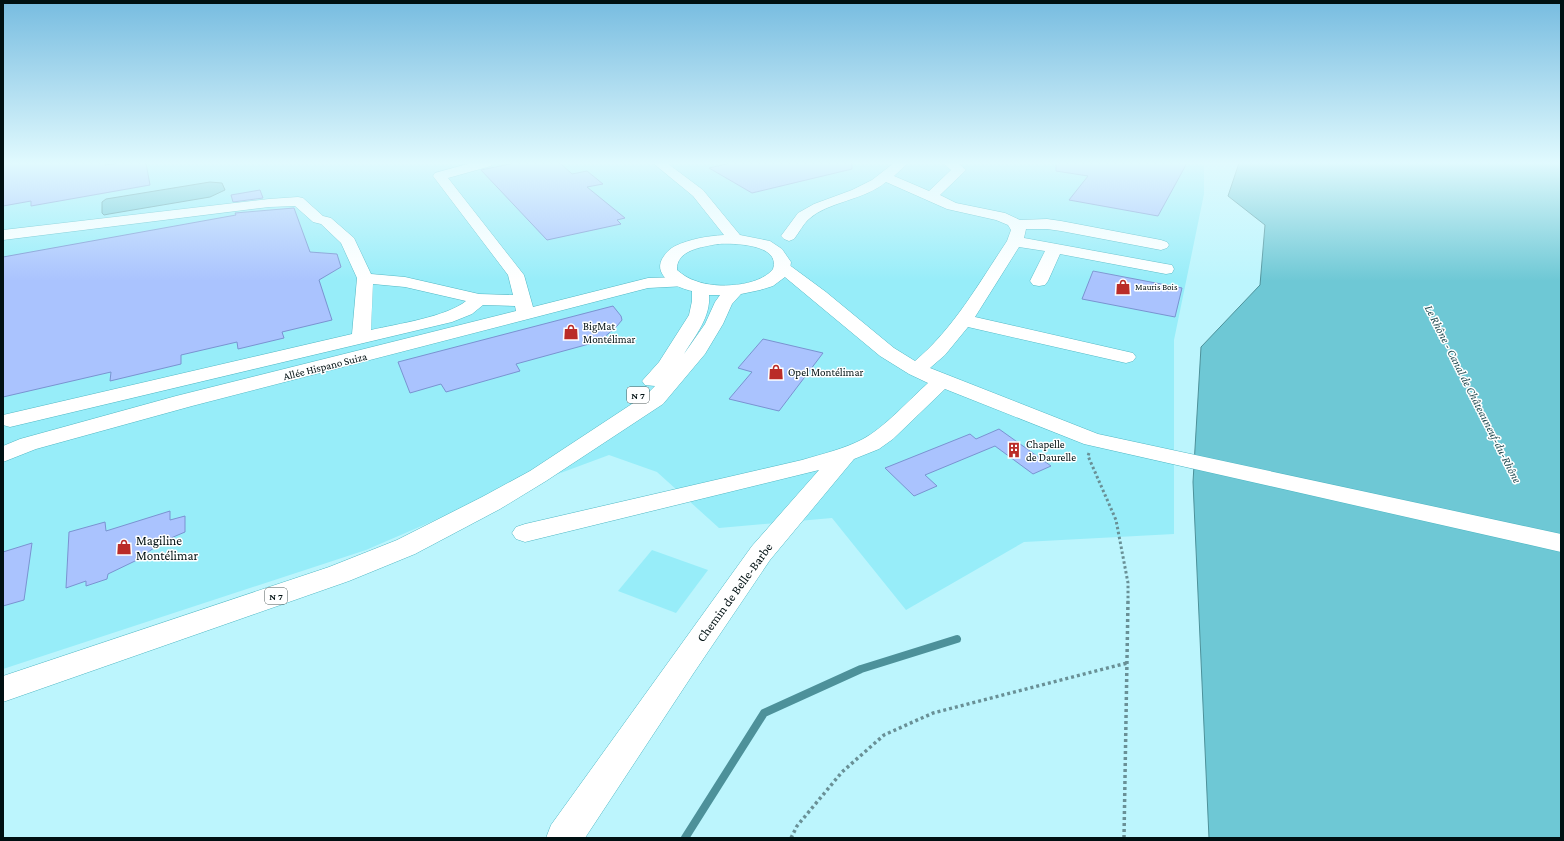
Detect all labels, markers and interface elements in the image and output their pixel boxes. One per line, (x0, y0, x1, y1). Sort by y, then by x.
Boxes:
shop icon: Mauris Bois (1114, 278, 1132, 296)
place label: Mauris Bois (1135, 282, 1178, 292)
water label: Le Rhône - Canal de Châteauneuf-du-Rhône (1422, 302, 1524, 486)
place label: BigMat Montélimar (583, 320, 636, 345)
shop icon: BigMat Montélimar (562, 323, 580, 341)
street label: Allée Hispano Suiza (282, 350, 368, 383)
shop icon: Opel Montélimar (767, 363, 785, 381)
place label: Opel Montélimar (788, 366, 864, 379)
road number: N 7 (627, 387, 649, 403)
place label: Chapelle de Daurelle (1026, 438, 1076, 463)
building icon: Chapelle de Daurelle (1005, 441, 1023, 459)
place label: Magiline Montélimar (136, 533, 198, 563)
shop icon: Magiline Montélimar (115, 538, 133, 556)
street label: Chemin de Belle-Barbe (693, 540, 776, 645)
road number: N 7 (265, 588, 287, 604)

